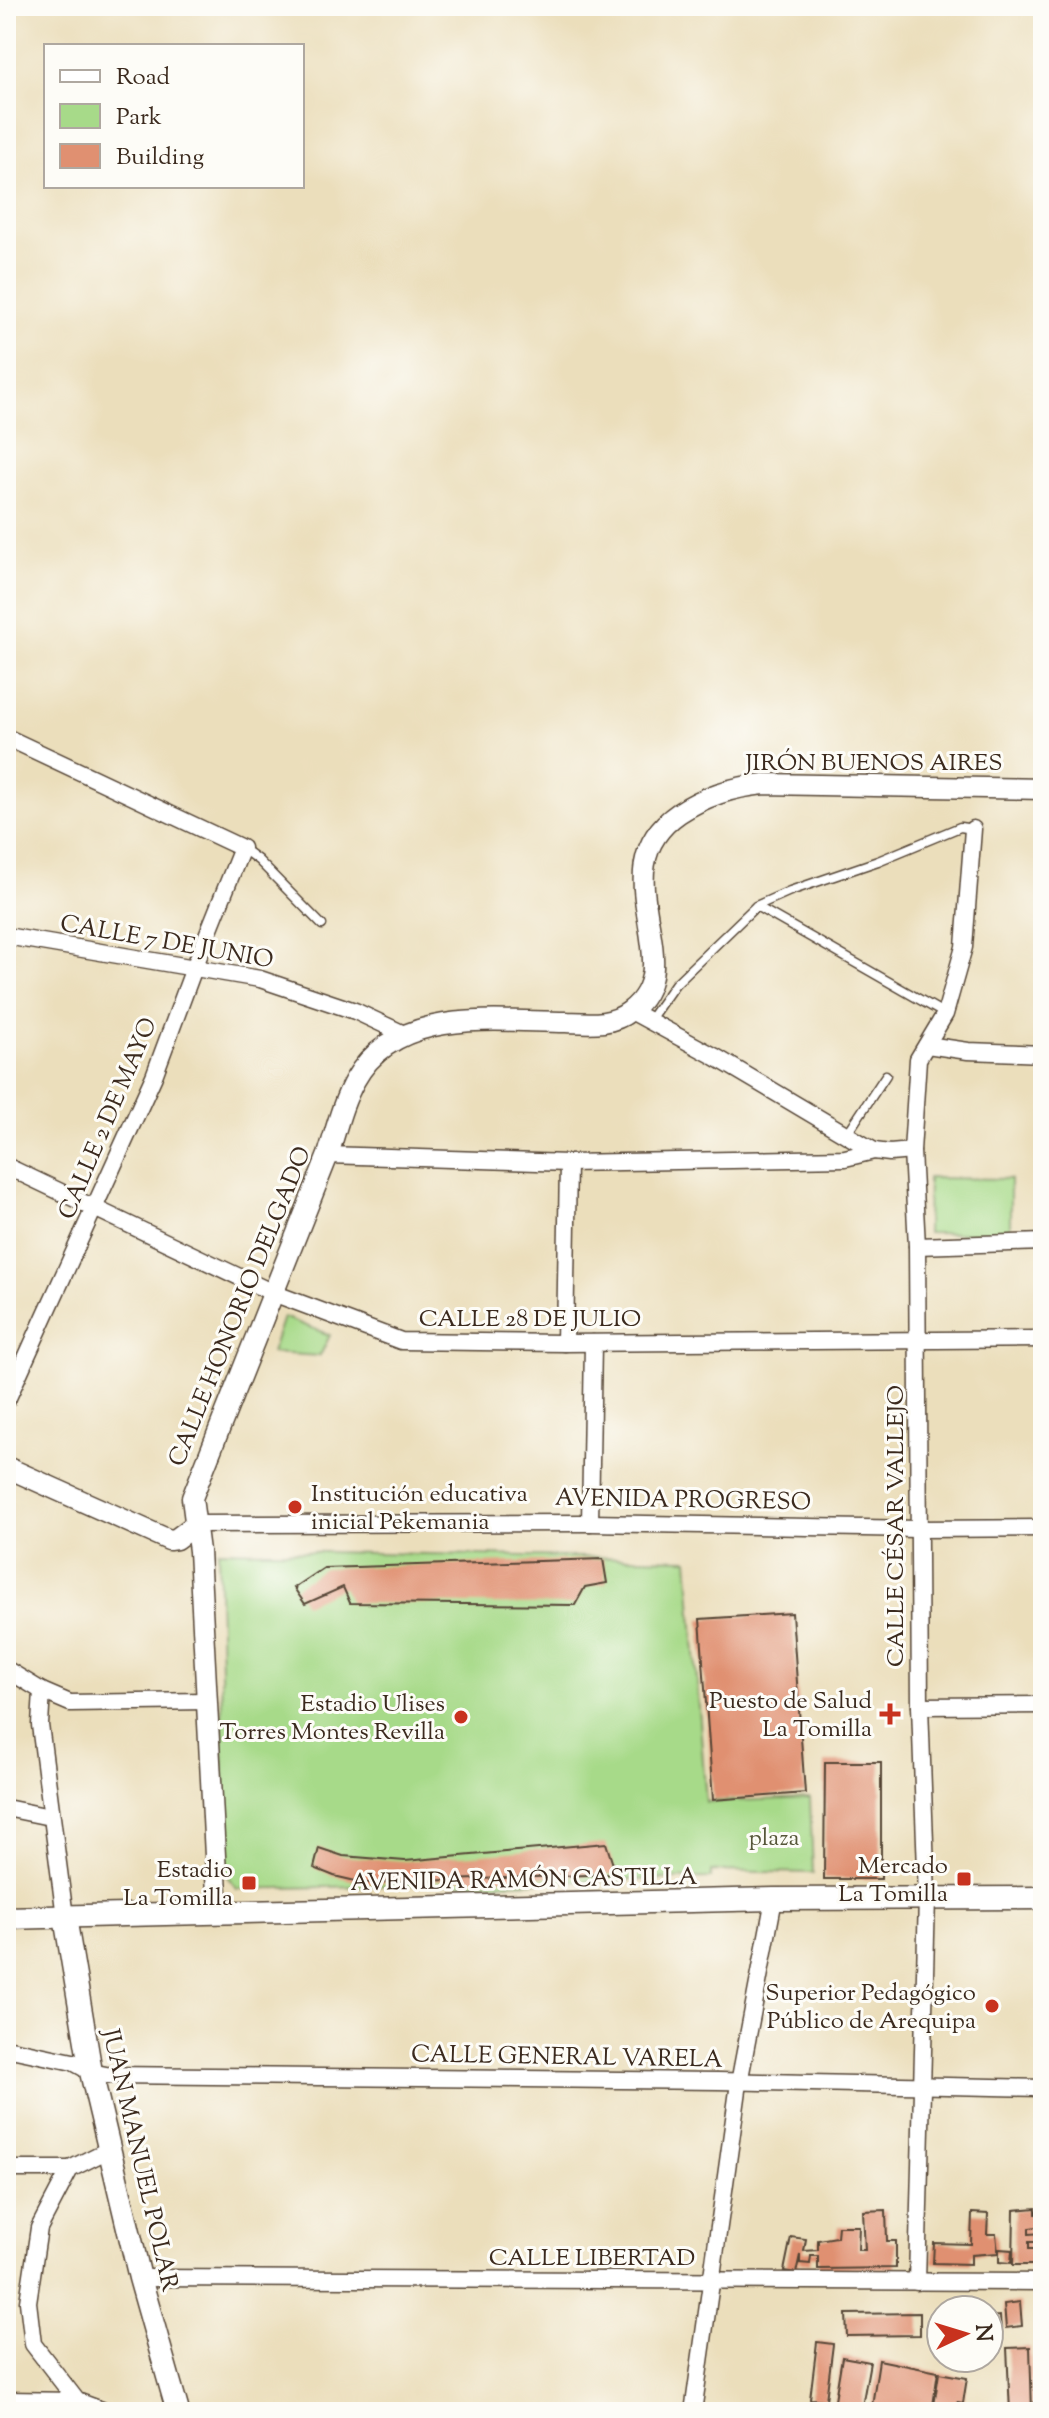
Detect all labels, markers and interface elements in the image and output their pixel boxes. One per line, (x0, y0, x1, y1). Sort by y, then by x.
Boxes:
legend (44, 44, 304, 188)
text: Road (116, 61, 170, 95)
text: Park (116, 101, 162, 135)
text: Building (116, 141, 205, 175)
street label: JIRÓN BUENOS AIRES (743, 747, 1003, 781)
street label: CALLE 7 DE JUNIO (57, 907, 276, 978)
street label: CALLE 2 DE MAYO (51, 1013, 167, 1225)
street label: CALLE HONORIO DELGADO (161, 1142, 321, 1472)
street label: CALLE 28 DE JULIO (419, 1303, 641, 1337)
street label: CALLE CÉSAR VALLEJO (880, 1385, 914, 1667)
place label: Institución educativa inicial Pekemania (311, 1478, 528, 1540)
street label: AVENIDA PROGRESO (555, 1482, 811, 1520)
marker: Institución educativa inicial Pekemania (286, 1498, 304, 1516)
place label: Puesto de Salud La Tomilla (709, 1685, 872, 1747)
place label: Estadio Ulises Torres Montes Revilla (219, 1688, 445, 1750)
marker: Puesto de Salud La Tomilla (879, 1703, 901, 1725)
marker: Estadio Ulises Torres Montes Revilla (452, 1708, 470, 1726)
park label: plaza (748, 1822, 800, 1856)
place label: Mercado La Tomilla (838, 1850, 948, 1912)
place label: Estadio La Tomilla (123, 1854, 233, 1916)
street label: AVENIDA RAMÓN CASTILLA (350, 1861, 698, 1901)
marker: Mercado La Tomilla (955, 1870, 973, 1888)
marker: Estadio La Tomilla (240, 1874, 258, 1892)
place label: Superior Pedagógico Público de Arequipa (765, 1977, 976, 2039)
marker: Superior Pedagógico Público de Arequipa (983, 1997, 1001, 2015)
street label: JUAN MANUEL POLAR (92, 2024, 186, 2296)
street label: CALLE GENERAL VARELA (411, 2038, 724, 2078)
street label: CALLE LIBERTAD (489, 2242, 695, 2276)
north arrow (925, 2294, 1005, 2374)
text: N (965, 2323, 999, 2343)

